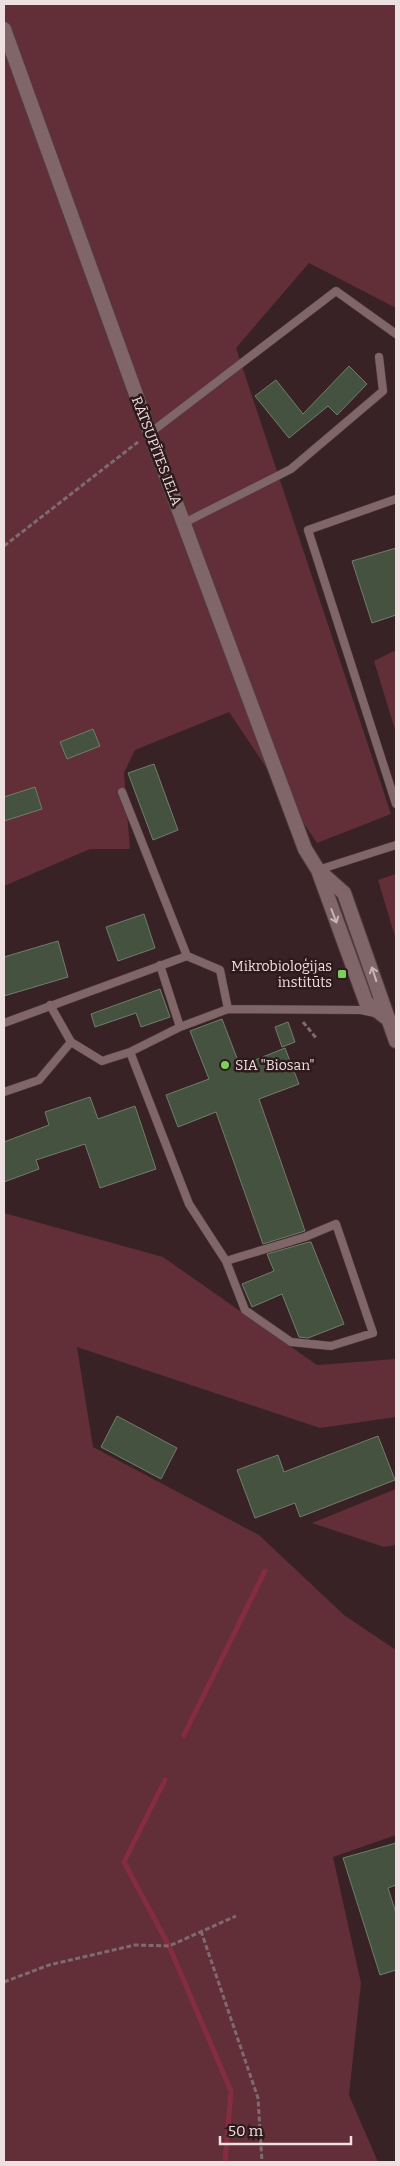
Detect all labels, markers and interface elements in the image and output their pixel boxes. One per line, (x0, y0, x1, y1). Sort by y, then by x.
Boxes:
street label: RĀTSUPĪTES IELA (128, 394, 185, 508)
one-way arrow (330, 907, 339, 923)
place label: Mikrobioloģijas institūts (231, 957, 332, 991)
one-way arrow (369, 967, 378, 982)
marker: Mikrobioloģijas institūts (336, 968, 348, 980)
place label: SIA "Biosan" (235, 1057, 315, 1074)
marker: SIA "Biosan" (219, 1059, 231, 1071)
scale bar (220, 2114, 351, 2146)
text: 50 m (228, 2122, 264, 2140)

